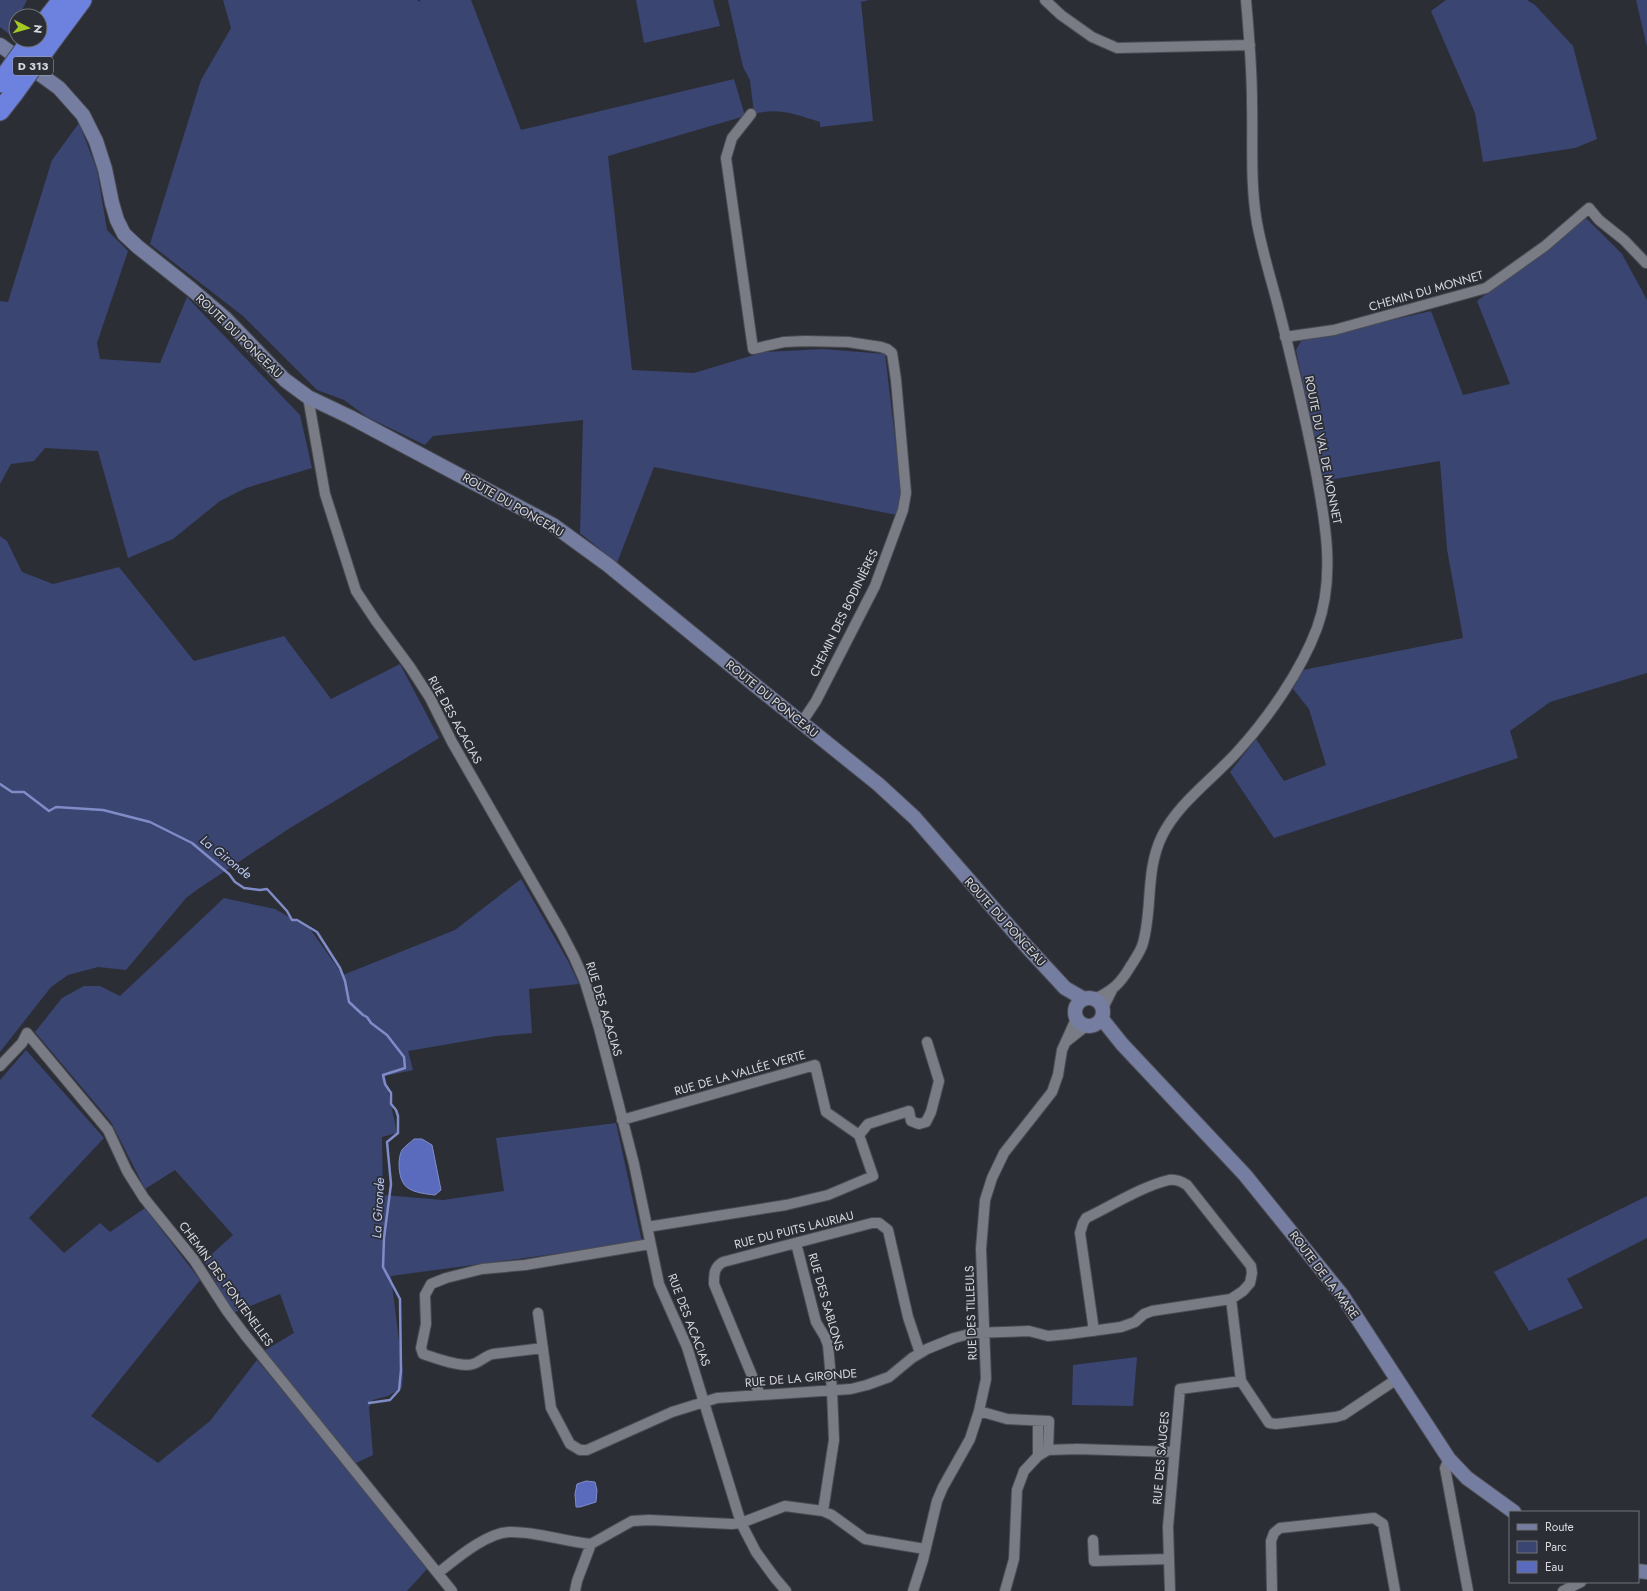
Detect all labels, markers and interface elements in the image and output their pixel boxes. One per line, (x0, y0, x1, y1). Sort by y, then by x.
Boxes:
north arrow (8, 8, 48, 48)
text: N (30, 24, 46, 34)
road number: D 313 (13, 57, 53, 75)
street label: CHEMIN DU MONNET (1367, 266, 1486, 316)
street label: ROUTE DU PONCEAU (192, 290, 286, 382)
street label: ROUTE DU VAL DE MONNET (1300, 374, 1346, 526)
street label: ROUTE DU PONCEAU (459, 469, 567, 541)
street label: CHEMIN DES BODINIÈRES (805, 546, 883, 680)
street label: ROUTE DU PONCEAU (722, 656, 822, 742)
street label: RUE DES ACACIAS (423, 673, 487, 768)
water label: La Gironde (196, 831, 256, 884)
street label: ROUTE DU PONCEAU (960, 873, 1050, 971)
street label: RUE DES ACACIAS (581, 959, 627, 1059)
street label: RUE DE LA VALLÉE VERTE (672, 1046, 808, 1100)
water label: La Gironde (367, 1176, 389, 1239)
street label: RUE DU PUITS LAURIAU (732, 1206, 856, 1254)
street label: CHEMIN DES FONTENELLES (174, 1218, 278, 1351)
street label: ROUTE DE LA MARE (1285, 1227, 1363, 1323)
street label: RUE DES SABLONS (803, 1251, 849, 1353)
street label: RUE DES TILLEULS (960, 1265, 982, 1361)
street label: RUE DES ACACIAS (663, 1271, 715, 1369)
street label: RUE DE LA GIRONDE (744, 1364, 858, 1392)
street label: RUE DES SAUGES (1148, 1410, 1174, 1506)
legend (1509, 1511, 1639, 1583)
text: Route (1545, 1518, 1574, 1536)
text: Parc (1545, 1538, 1567, 1556)
text: Eau (1545, 1558, 1564, 1576)

